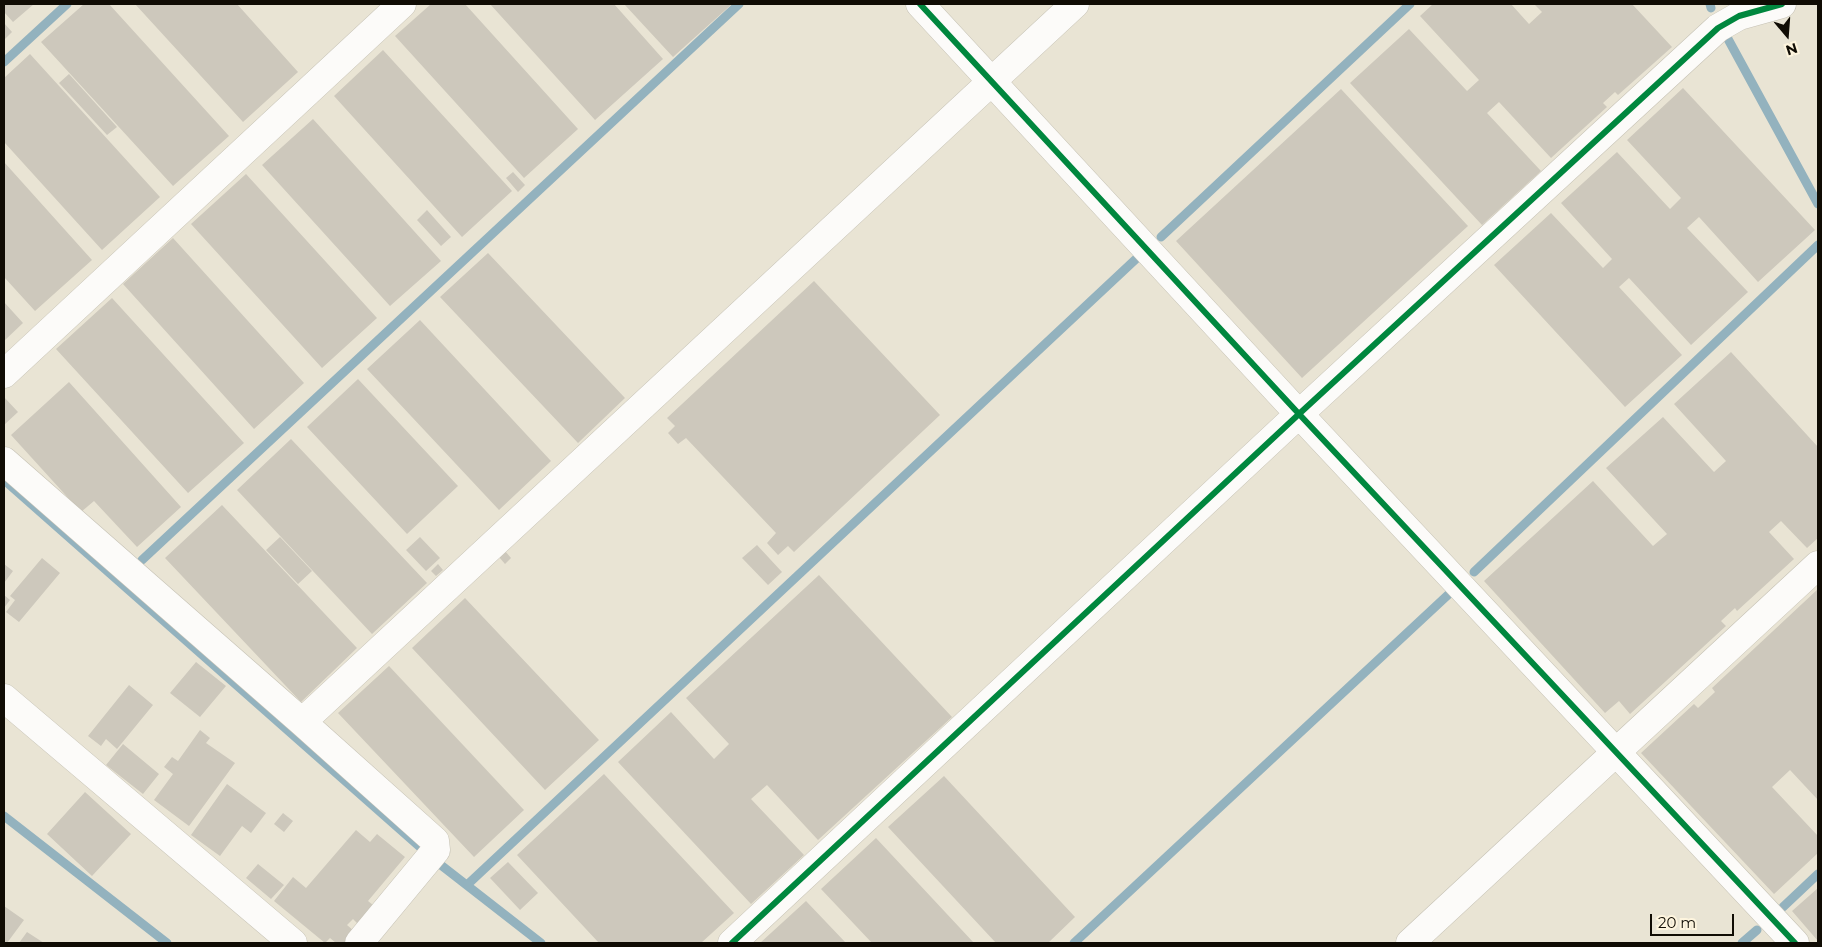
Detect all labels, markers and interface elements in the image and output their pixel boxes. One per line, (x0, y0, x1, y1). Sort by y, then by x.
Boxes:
north arrow (1762, 10, 1812, 60)
text: N (1783, 39, 1800, 60)
scale bar (1652, 904, 1736, 936)
text: 20 m (1658, 913, 1696, 932)

